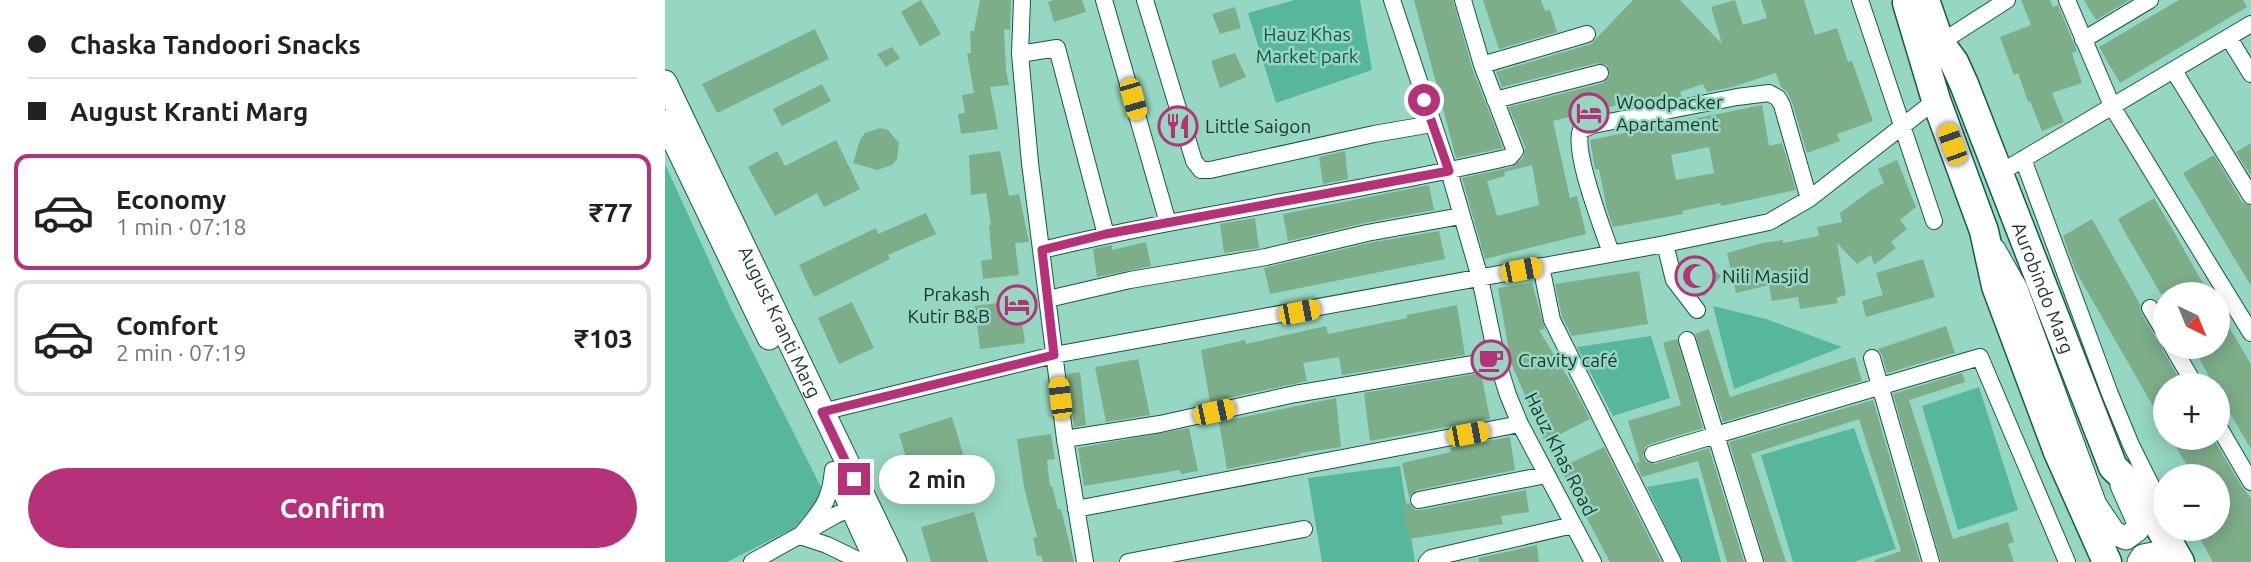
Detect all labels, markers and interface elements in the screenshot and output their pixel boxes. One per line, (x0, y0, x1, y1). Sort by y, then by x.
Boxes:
park label: Hauz Khas Market park (1256, 23, 1359, 67)
text: Chaska Tandoori Snacks (70, 30, 361, 59)
car (1118, 76, 1149, 122)
route start (1408, 84, 1440, 116)
place label: Woodpacker Apartament (1616, 91, 1723, 135)
hotel icon: Woodpacker Apartament (1568, 92, 1610, 134)
text: August Kranti Marg (70, 97, 308, 126)
restaurant icon: Little Saigon (1157, 105, 1199, 147)
place label: Little Saigon (1205, 115, 1311, 137)
car (1935, 121, 1970, 167)
icon: car (32, 181, 95, 244)
text: Economy (116, 185, 226, 214)
text: ₹77 (589, 198, 633, 227)
text: 1 min · 07:18 (116, 214, 247, 239)
street label: Aurobindo Marg (2008, 219, 2079, 357)
street label: August Kranti Marg (734, 243, 826, 401)
mosque icon: Nili Masjid (1674, 255, 1716, 297)
car (1499, 256, 1544, 284)
place label: Nili Masjid (1722, 265, 1809, 287)
north arrow (2153, 282, 2229, 359)
map controls (2153, 282, 2230, 541)
place label: Prakash Kutir B&B (907, 283, 990, 327)
hotel icon: Prakash Kutir B&B (996, 284, 1038, 326)
car (1277, 298, 1322, 326)
icon: car (32, 307, 95, 370)
text: Comfort (116, 311, 219, 340)
text: ₹103 (574, 324, 633, 353)
cafe icon: Cravity café (1470, 339, 1512, 381)
text: 2 min · 07:19 (116, 340, 247, 365)
place label: Cravity café (1518, 349, 1618, 371)
button: + (2153, 373, 2230, 450)
car (1048, 376, 1073, 420)
street label: Hauz Khas Road (1520, 389, 1602, 519)
car (1192, 397, 1237, 427)
car (1446, 420, 1491, 448)
callout: 2 min (879, 454, 994, 504)
route end (838, 463, 870, 495)
button: − (2153, 464, 2230, 541)
text: 2 min (908, 467, 966, 492)
button: Confirm (28, 468, 637, 548)

